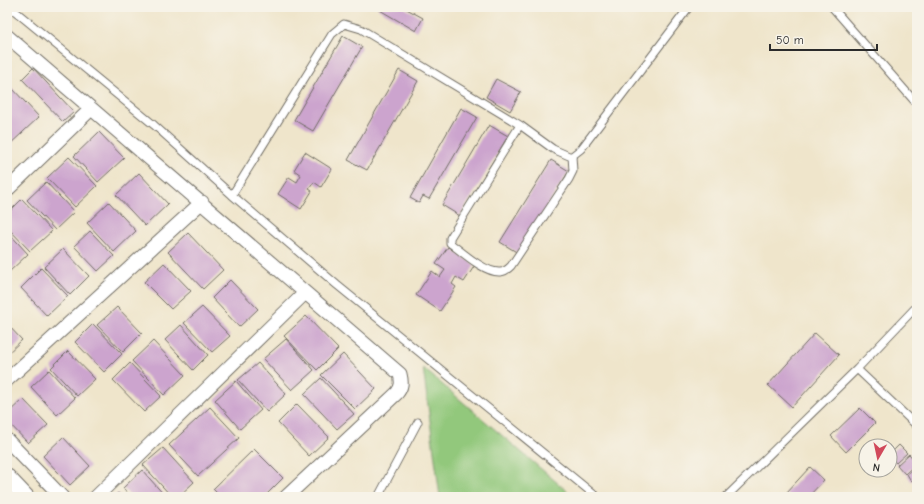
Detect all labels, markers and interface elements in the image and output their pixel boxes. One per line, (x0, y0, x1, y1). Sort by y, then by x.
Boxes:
scale bar (770, 26, 877, 52)
text: 50 m (776, 33, 804, 47)
north arrow (858, 438, 898, 478)
text: N (872, 460, 881, 474)

